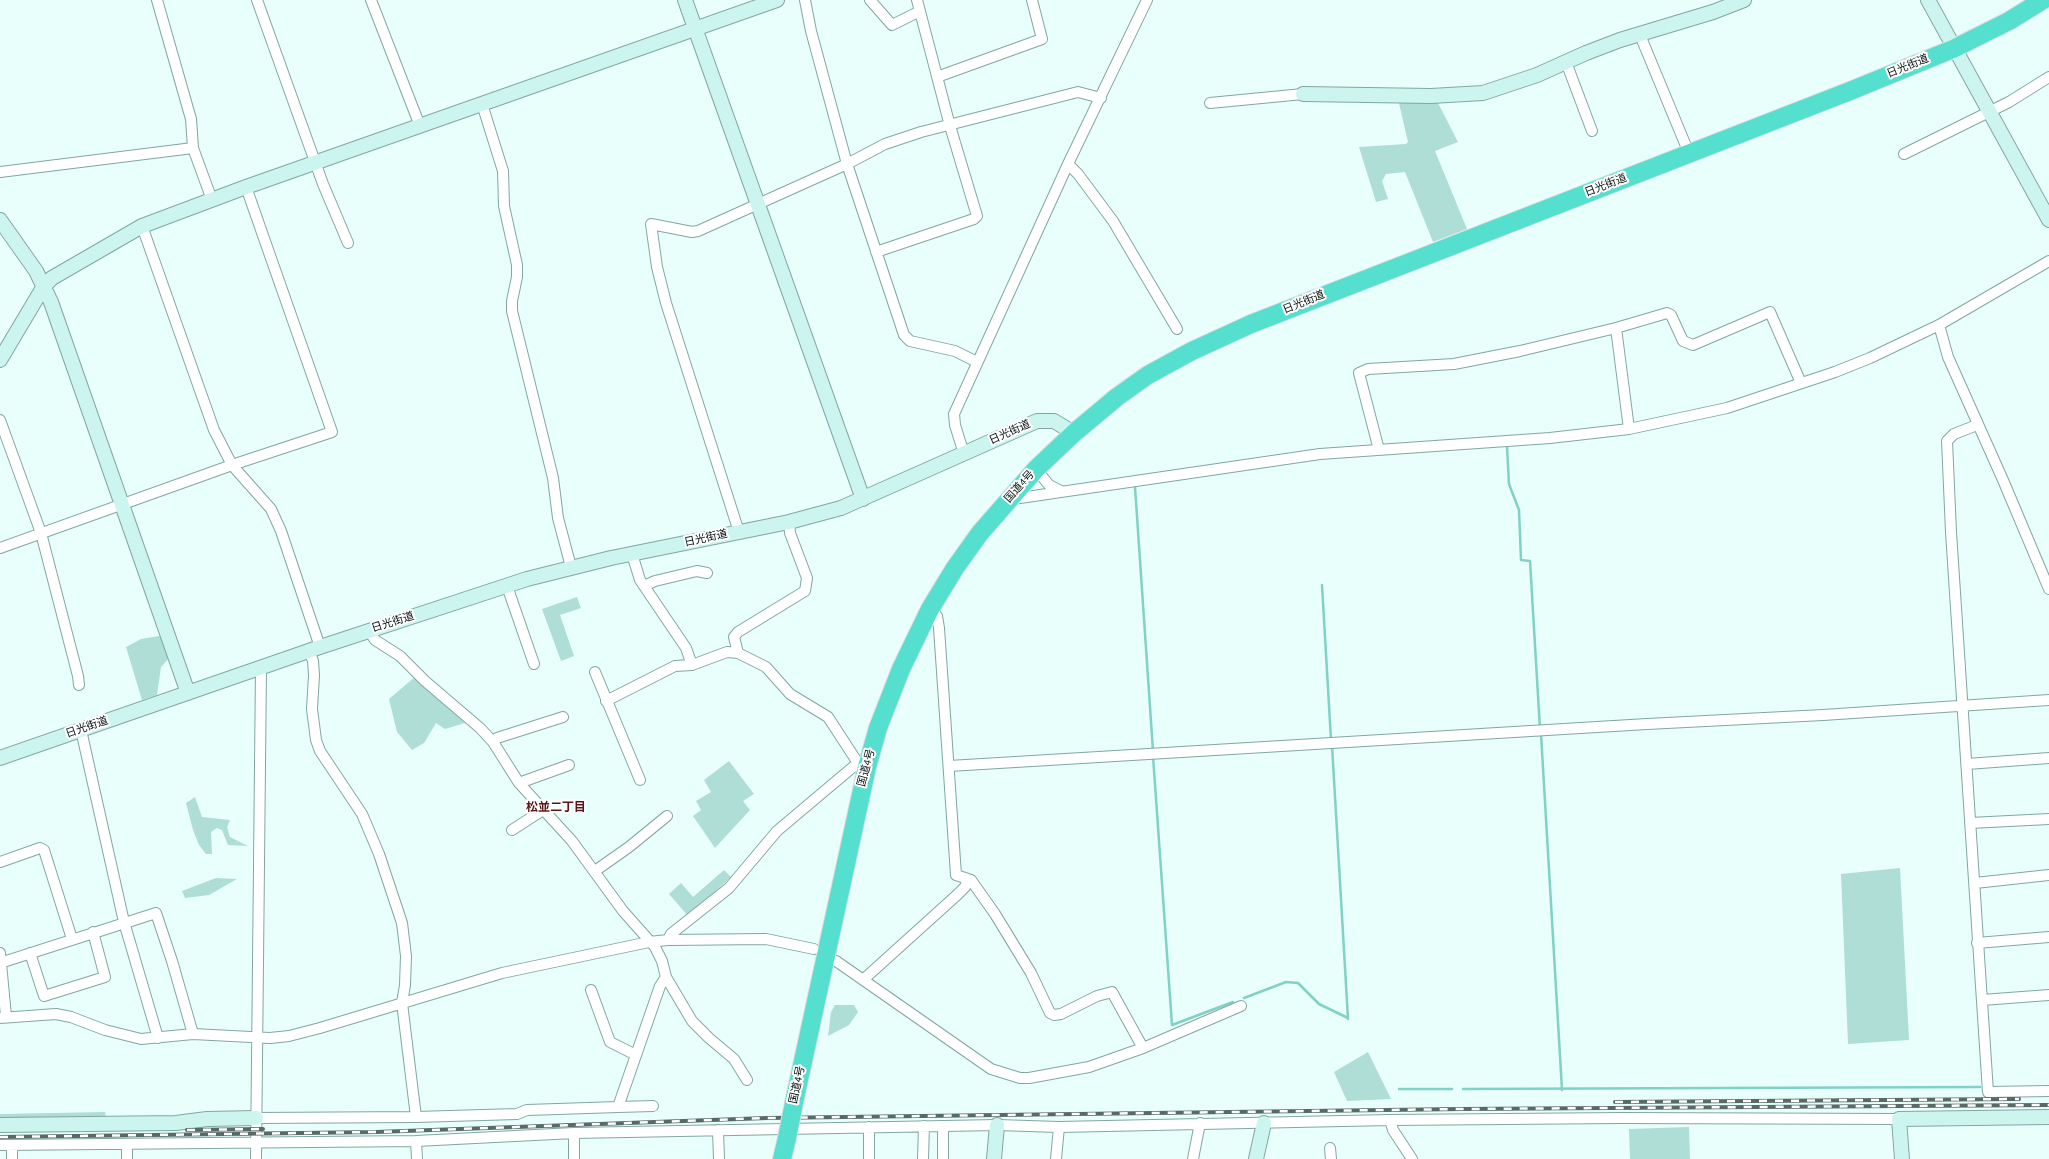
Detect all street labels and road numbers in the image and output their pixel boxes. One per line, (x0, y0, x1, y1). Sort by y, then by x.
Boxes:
street label: 日光街道 (1885, 53, 1931, 81)
street label: 日光街道 (1583, 172, 1629, 200)
street label: 日光街道 (1281, 289, 1327, 317)
street label: 日光街道 (987, 418, 1033, 448)
street label: 国道4号 (1002, 468, 1038, 506)
street label: 日光街道 (683, 528, 729, 550)
street label: 日光街道 (370, 610, 416, 636)
street label: 日光街道 (64, 715, 110, 741)
street label: 国道4号 (856, 748, 878, 788)
street label: 国道4号 (788, 1065, 808, 1105)

